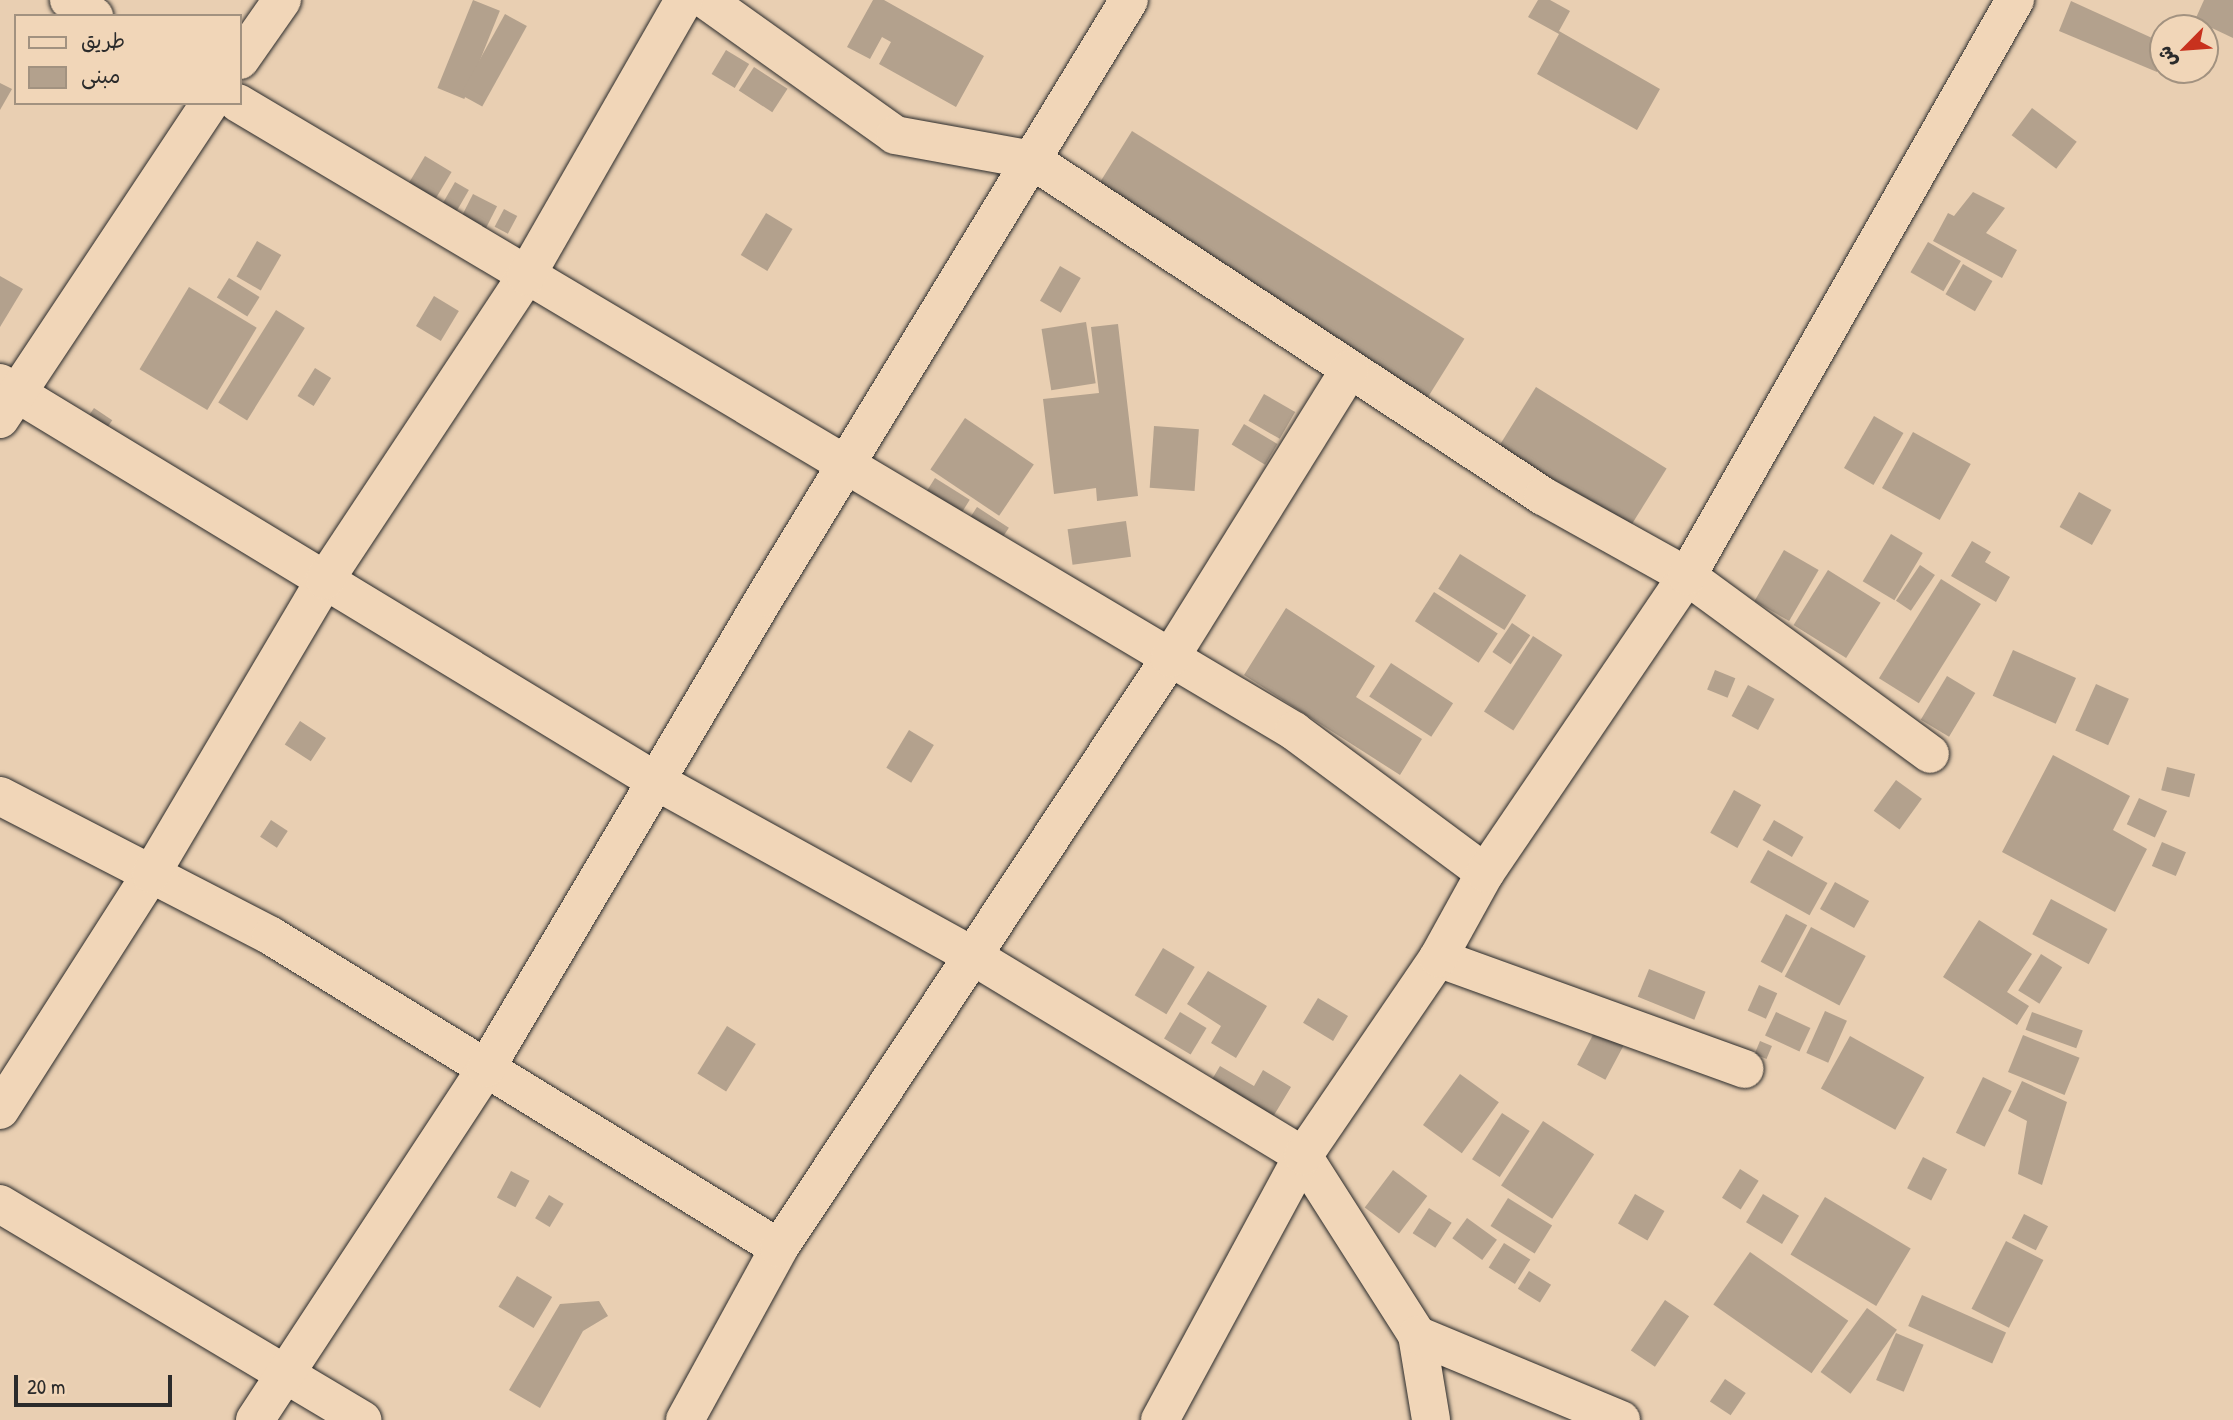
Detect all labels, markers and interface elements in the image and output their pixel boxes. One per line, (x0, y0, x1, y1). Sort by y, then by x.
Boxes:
legend (14, 14, 242, 105)
north arrow (2149, 14, 2219, 84)
text: طريق (81, 26, 125, 55)
text: ش (2151, 42, 2183, 72)
text: مبنى (81, 61, 120, 90)
scale bar (18, 1360, 175, 1404)
text: 20 m (27, 1372, 65, 1401)

